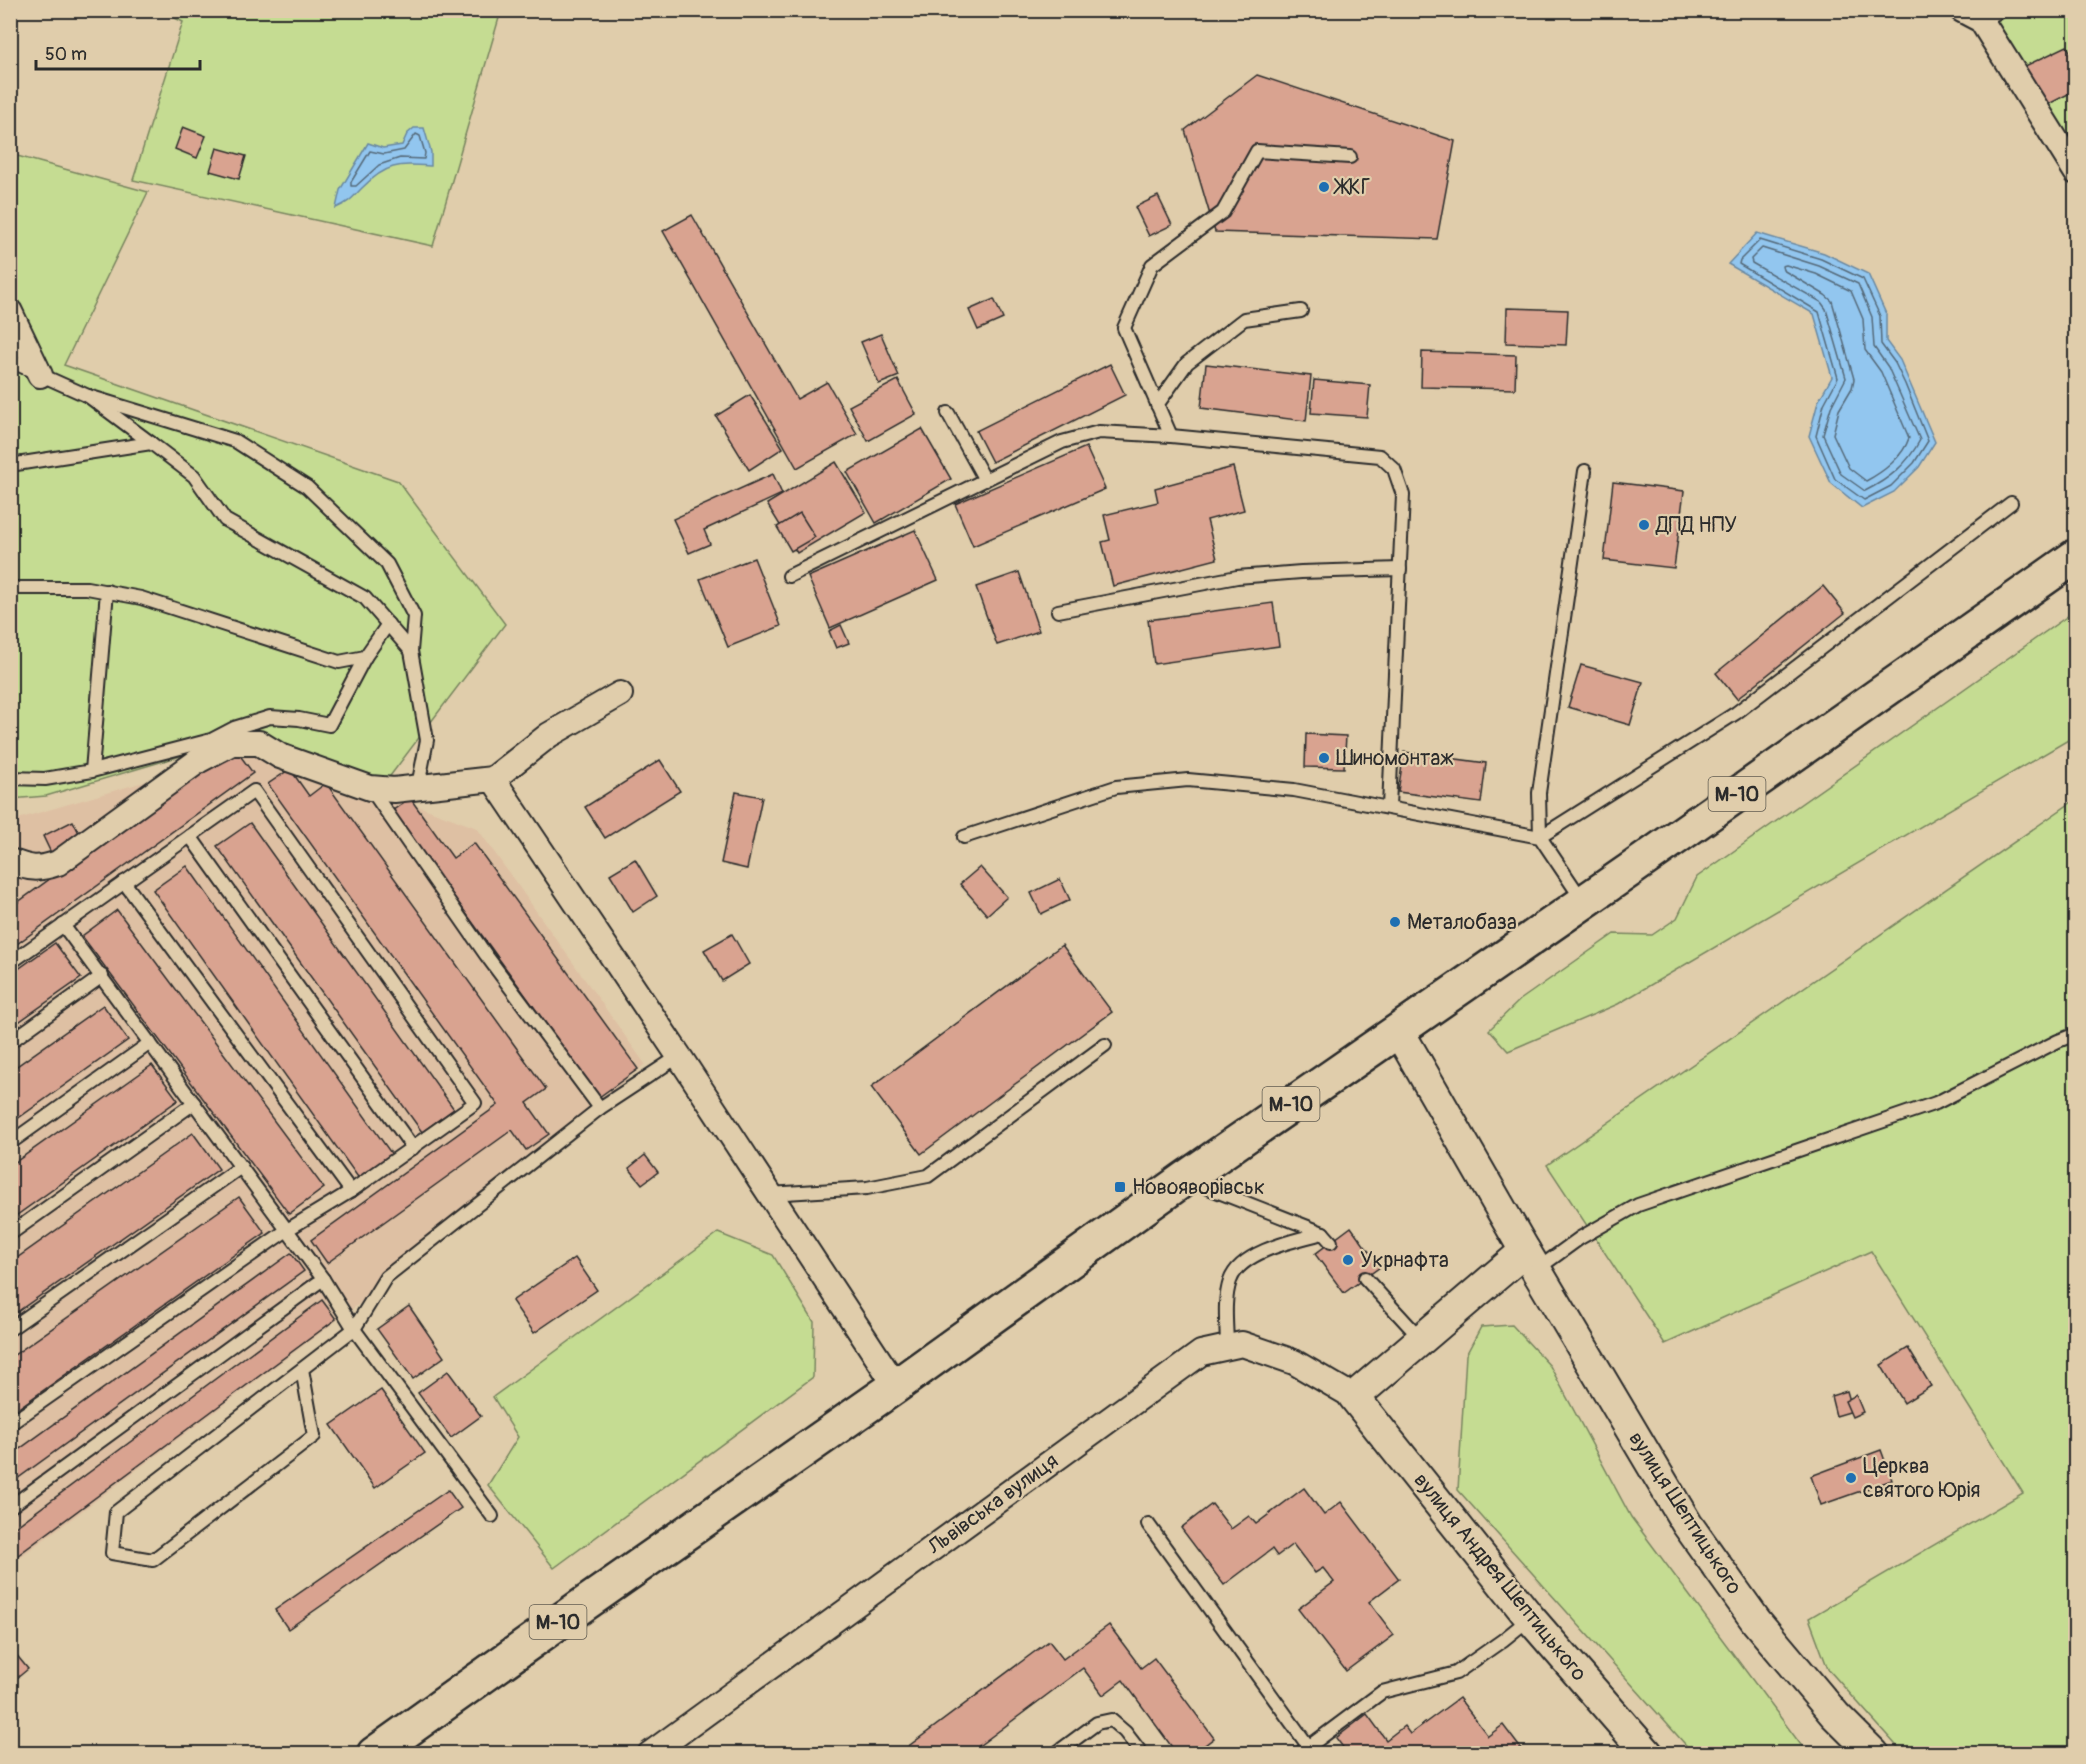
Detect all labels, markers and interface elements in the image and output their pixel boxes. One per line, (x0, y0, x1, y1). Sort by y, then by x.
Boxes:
scale bar (36, 33, 200, 71)
text: 50 m (45, 43, 87, 66)
place label: ЖКГ (1333, 174, 1371, 201)
marker: ЖКГ (1317, 180, 1331, 194)
place label: ДПД НПУ (1655, 512, 1737, 539)
marker: ДПД НПУ (1637, 518, 1651, 532)
place label: Шиномонтаж (1336, 745, 1454, 772)
marker: Шиномонтаж (1317, 751, 1331, 765)
road number: М-10 (1708, 777, 1766, 811)
place label: Металобаза (1407, 909, 1517, 936)
marker: Металобаза (1388, 915, 1402, 929)
road number: М-10 (1262, 1087, 1320, 1121)
place label: Новояворівськ (1132, 1174, 1265, 1201)
marker: Новояворівськ (1113, 1180, 1127, 1194)
place label: Укрнафта (1360, 1247, 1449, 1274)
marker: Укрнафта (1341, 1253, 1355, 1267)
street label: вулиця Шептицького (1622, 1426, 1748, 1600)
street label: Львівська вулиця (922, 1448, 1064, 1561)
place label: Церква святого Юрія (1863, 1453, 1980, 1504)
street label: вулиця Андрея Шептицького (1408, 1467, 1592, 1687)
marker: Церква святого Юрія (1844, 1471, 1858, 1485)
road number: М-10 (530, 1605, 586, 1639)

